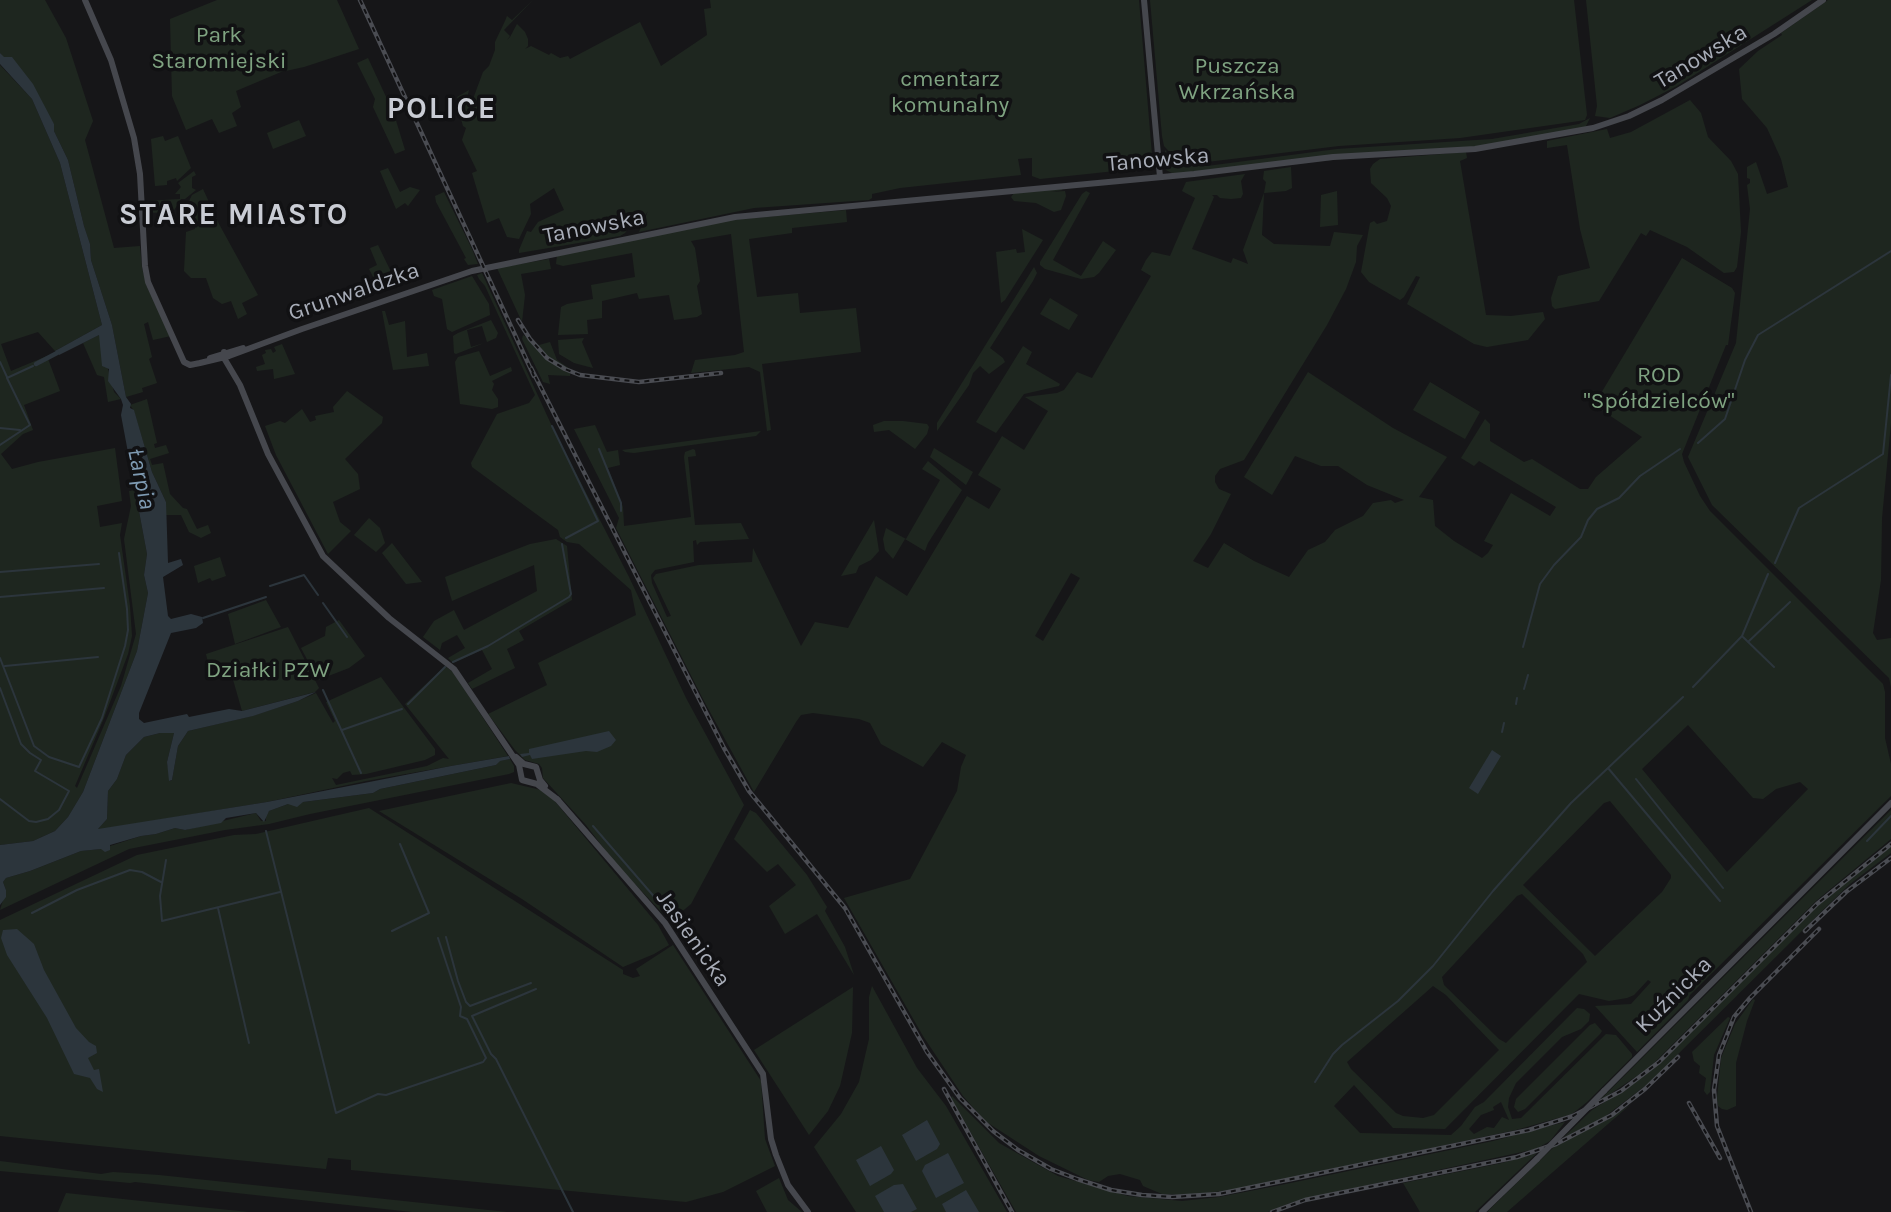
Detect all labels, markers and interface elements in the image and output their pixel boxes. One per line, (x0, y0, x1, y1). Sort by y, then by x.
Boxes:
street label: Tanowska (1650, 19, 1752, 95)
park label: Park Staromiejski (151, 21, 287, 75)
park label: Puszcza Wkrzańska (1178, 52, 1296, 106)
park label: cmentarz komunalny (891, 65, 1009, 119)
district label: POLICE (388, 91, 496, 127)
street label: Tanowska (1105, 142, 1211, 178)
district label: STARE MIASTO (120, 197, 348, 233)
street label: Tanowska (541, 204, 647, 250)
street label: Grunwaldzka (285, 257, 423, 327)
park label: ROD "Spółdzielców" (1583, 361, 1735, 415)
water label: Łarpia (120, 446, 162, 512)
park label: Działki PZW (206, 656, 330, 684)
street label: Jasienicka (650, 886, 736, 992)
street label: Kuźnicka (1630, 951, 1718, 1039)

